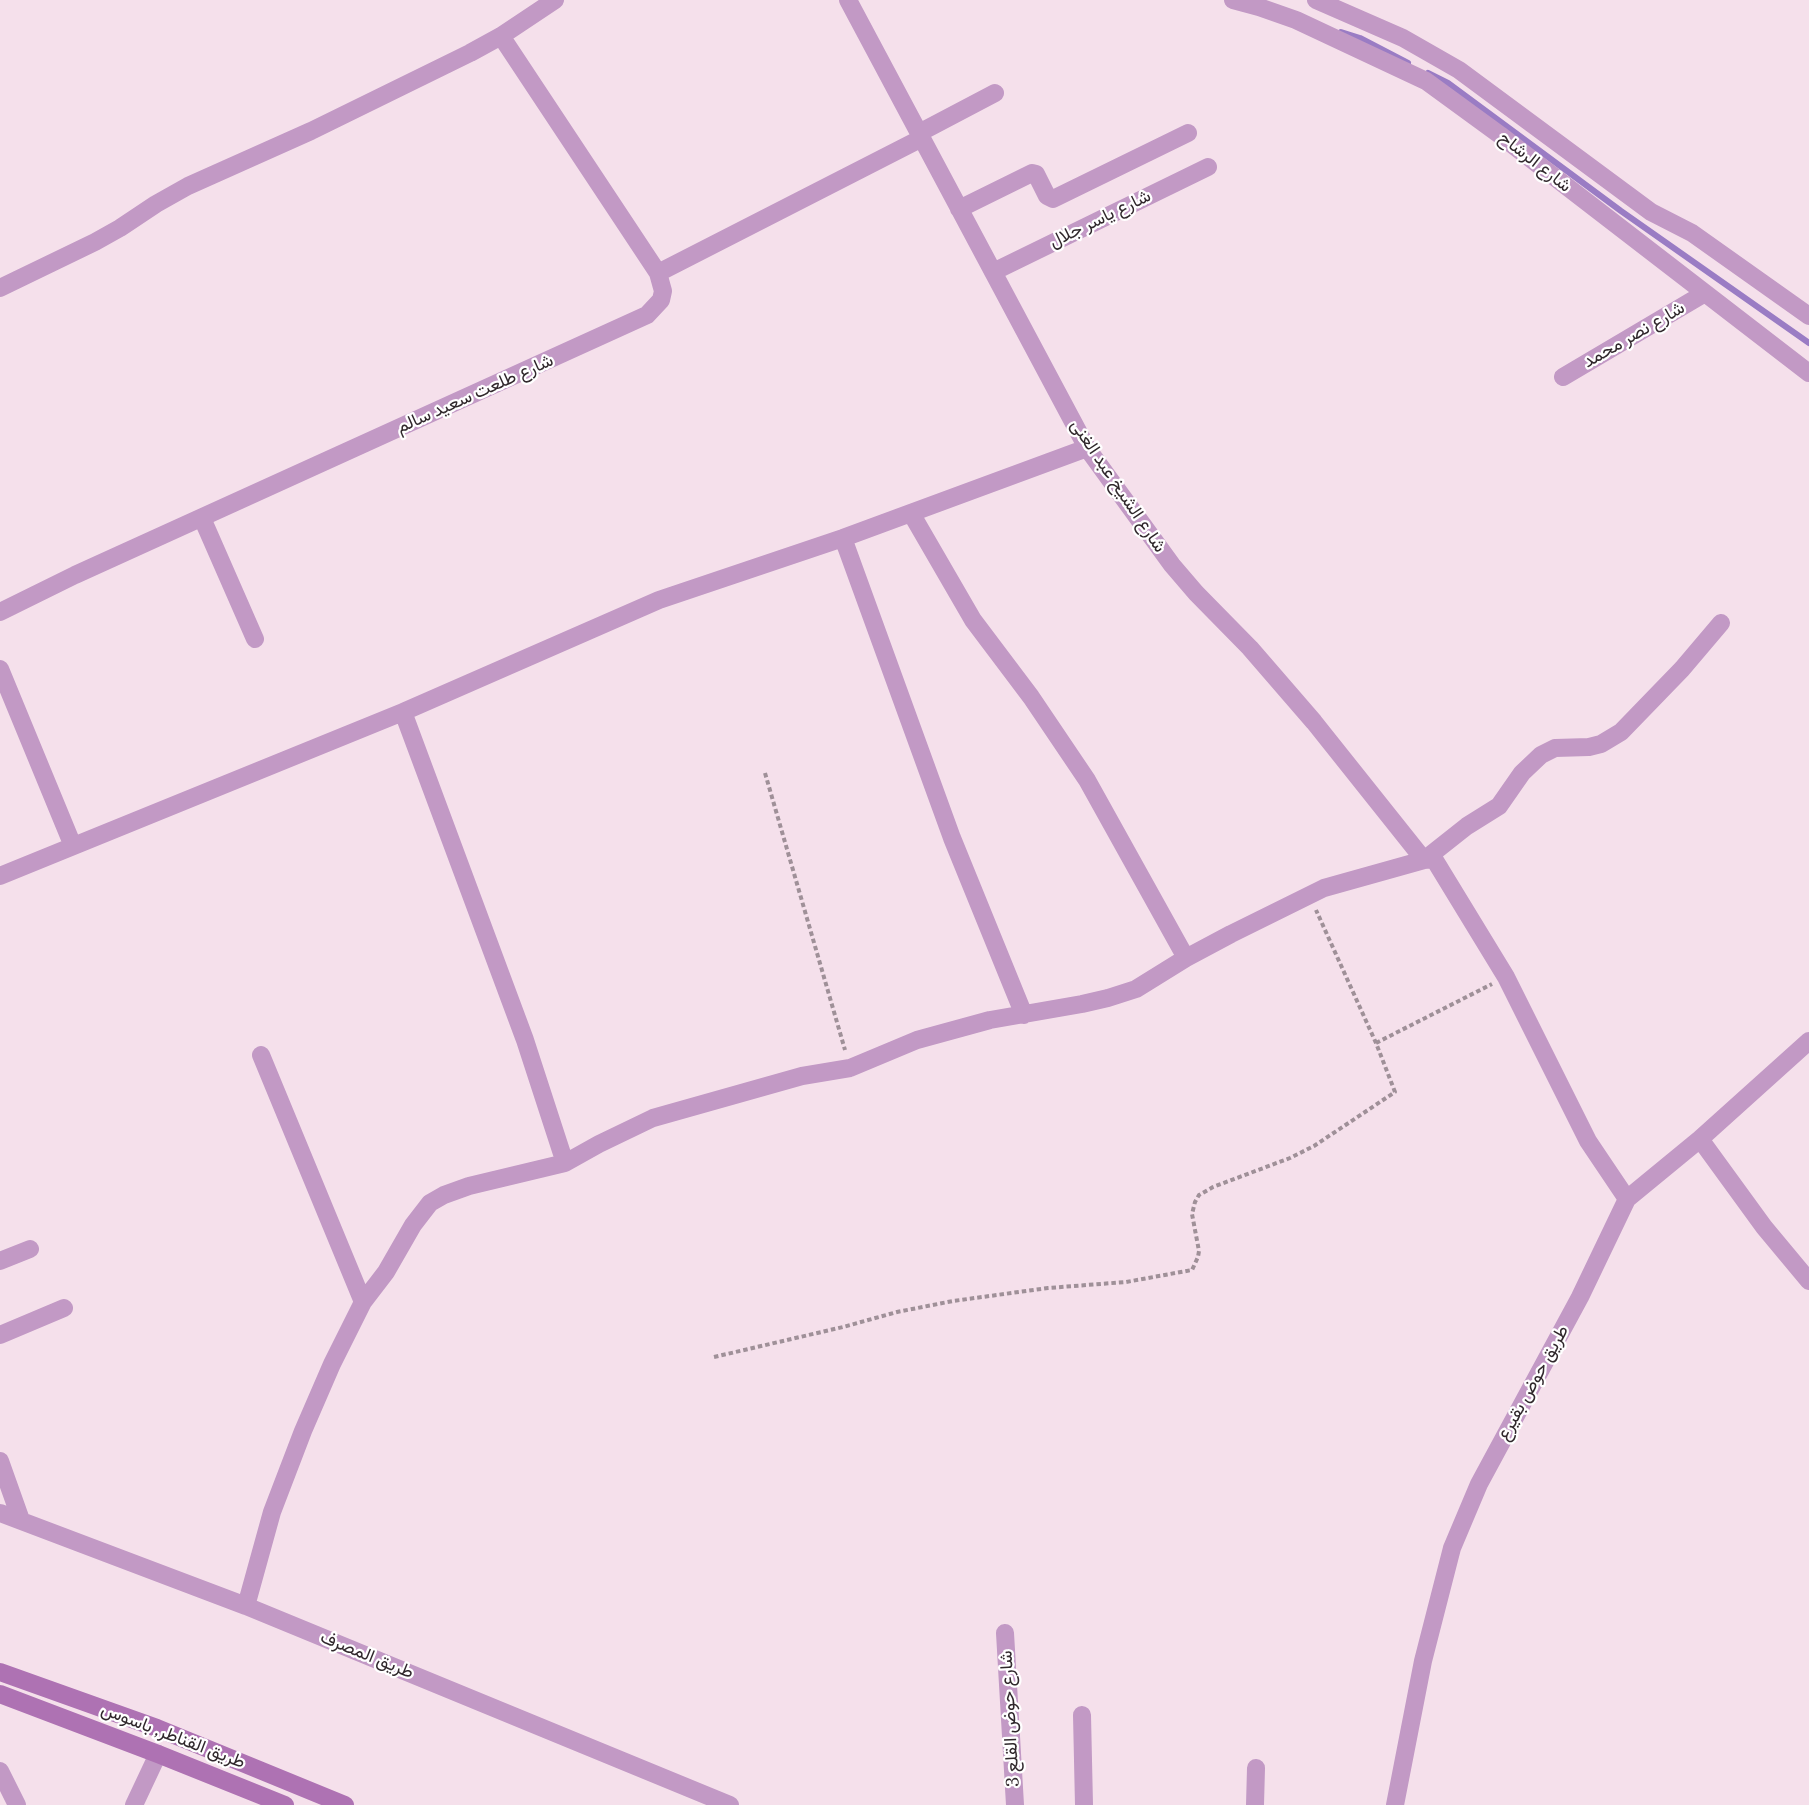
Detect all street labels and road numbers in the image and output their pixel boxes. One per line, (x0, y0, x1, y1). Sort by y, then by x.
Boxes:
street label: شارع الرشاح (1494, 127, 1576, 197)
street label: شارع ياسر جلال (1046, 185, 1154, 253)
street label: شارع نصر محمد (1579, 297, 1689, 373)
street label: شارع طلعت سعيد سالم (393, 350, 557, 438)
street label: شارع الشيخ عبد الغنى (1065, 415, 1171, 557)
street label: طريق حوض بقيرع (1492, 1322, 1574, 1444)
street label: طريق المصرف (317, 1626, 417, 1684)
street label: شارع حوض القلع 3 (996, 1650, 1024, 1788)
street label: طريق القناطر, باسوس (98, 1699, 248, 1773)

